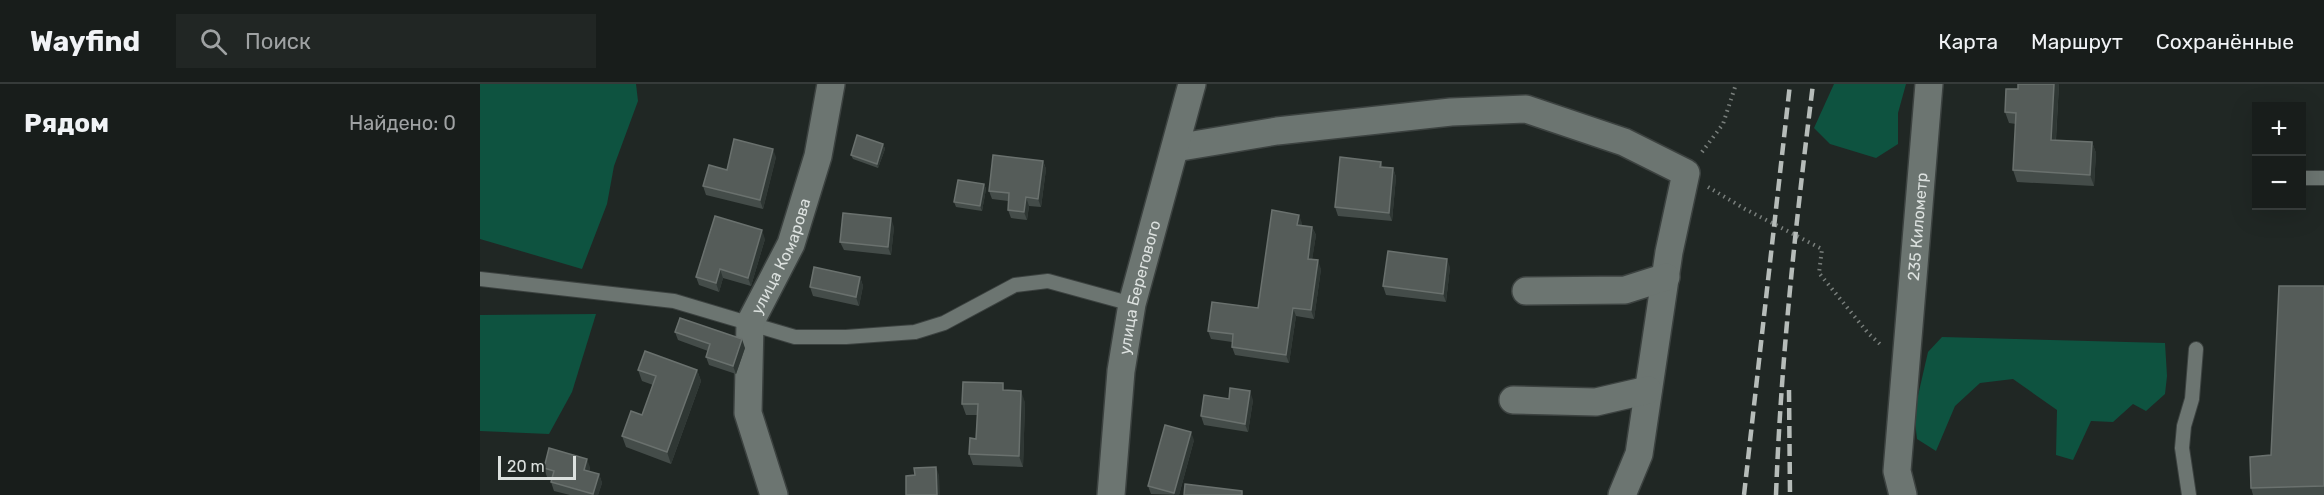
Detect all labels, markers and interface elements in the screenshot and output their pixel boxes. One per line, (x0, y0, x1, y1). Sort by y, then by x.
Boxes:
search box (176, 14, 596, 68)
text: Wayfind (30, 25, 140, 58)
icon: search (197, 25, 230, 58)
text: Поиск (245, 28, 311, 55)
text: Карта (1938, 29, 1998, 54)
text: Маршрут (2031, 29, 2123, 54)
text: Сохранённые (2156, 29, 2294, 54)
map controls (2252, 102, 2306, 210)
button: + (2252, 102, 2306, 156)
text: Рядом (24, 108, 109, 139)
text: Найдено: 0 (349, 111, 456, 135)
button: − (2252, 156, 2306, 210)
street label: 235 Километр (1904, 172, 1932, 282)
street label: улица Комарова (747, 196, 815, 318)
street label: улица Берегового (1115, 218, 1164, 356)
scale bar (498, 453, 576, 480)
text: 20 m (507, 457, 545, 476)

